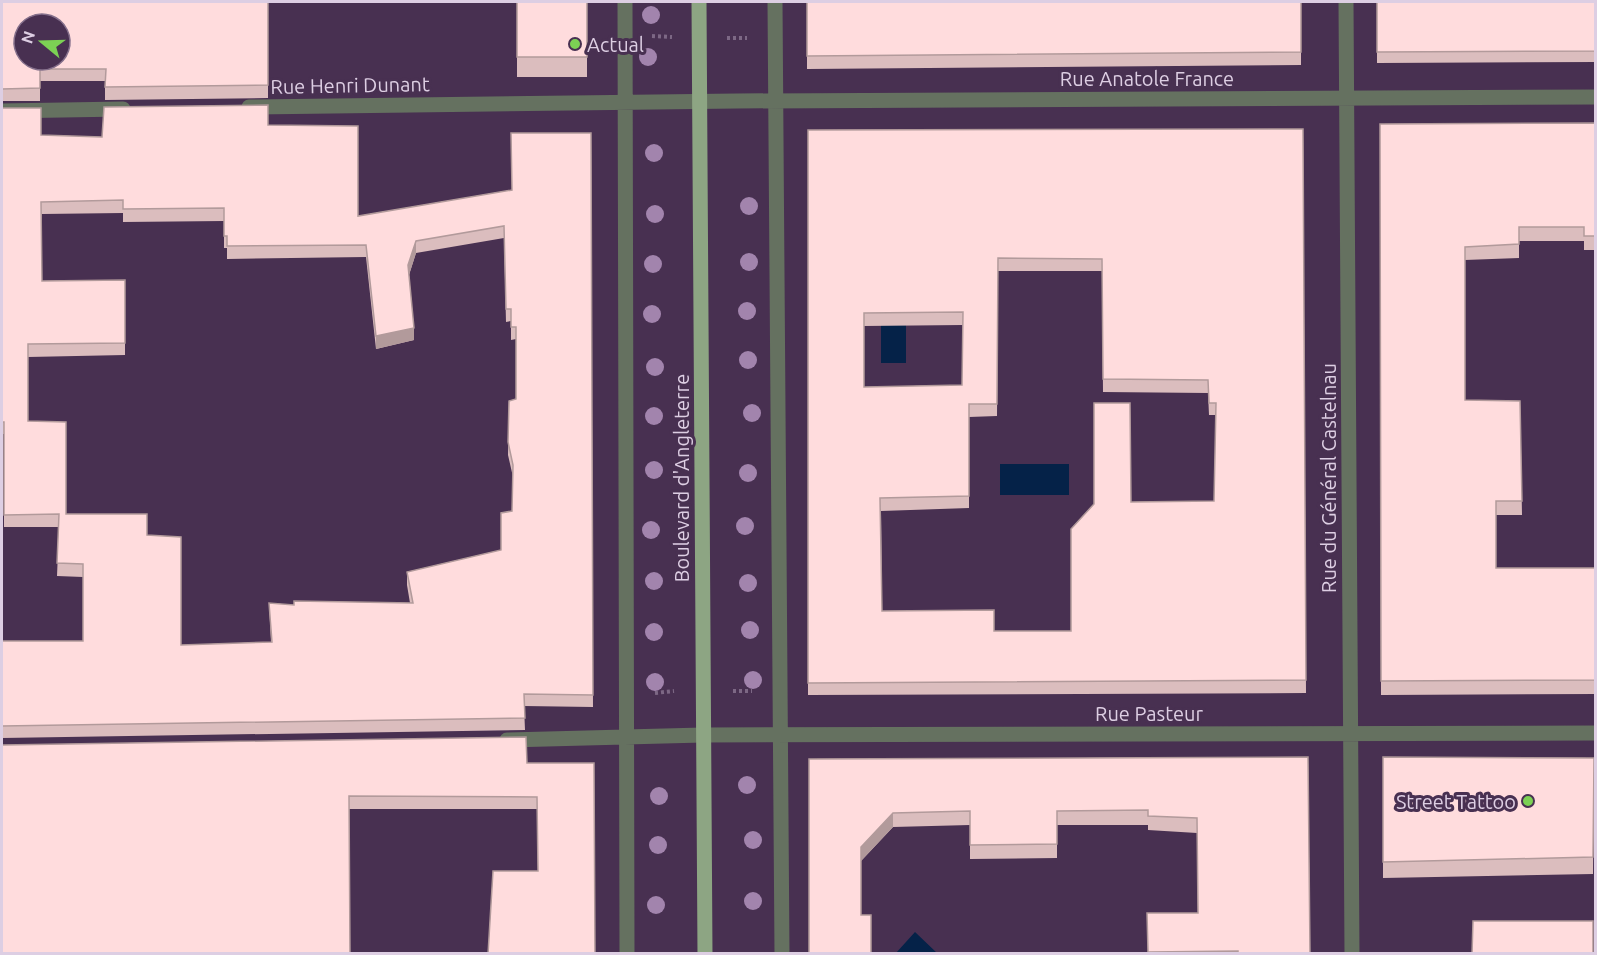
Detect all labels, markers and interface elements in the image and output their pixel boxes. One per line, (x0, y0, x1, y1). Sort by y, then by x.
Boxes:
north arrow (12, 12, 72, 72)
text: N (17, 29, 38, 46)
place label: Actual (587, 33, 644, 56)
marker: Actual (568, 37, 582, 51)
street label: Rue Anatole France (1060, 67, 1234, 90)
street label: Rue Henri Dunant (270, 72, 430, 98)
street label: Rue du Général Castelnau (1317, 363, 1340, 593)
street label: Boulevard d'Angleterre (670, 374, 693, 582)
street label: Rue Pasteur (1095, 702, 1203, 725)
place label: Street Tattoo (1396, 790, 1516, 813)
marker: Street Tattoo (1521, 794, 1535, 808)

